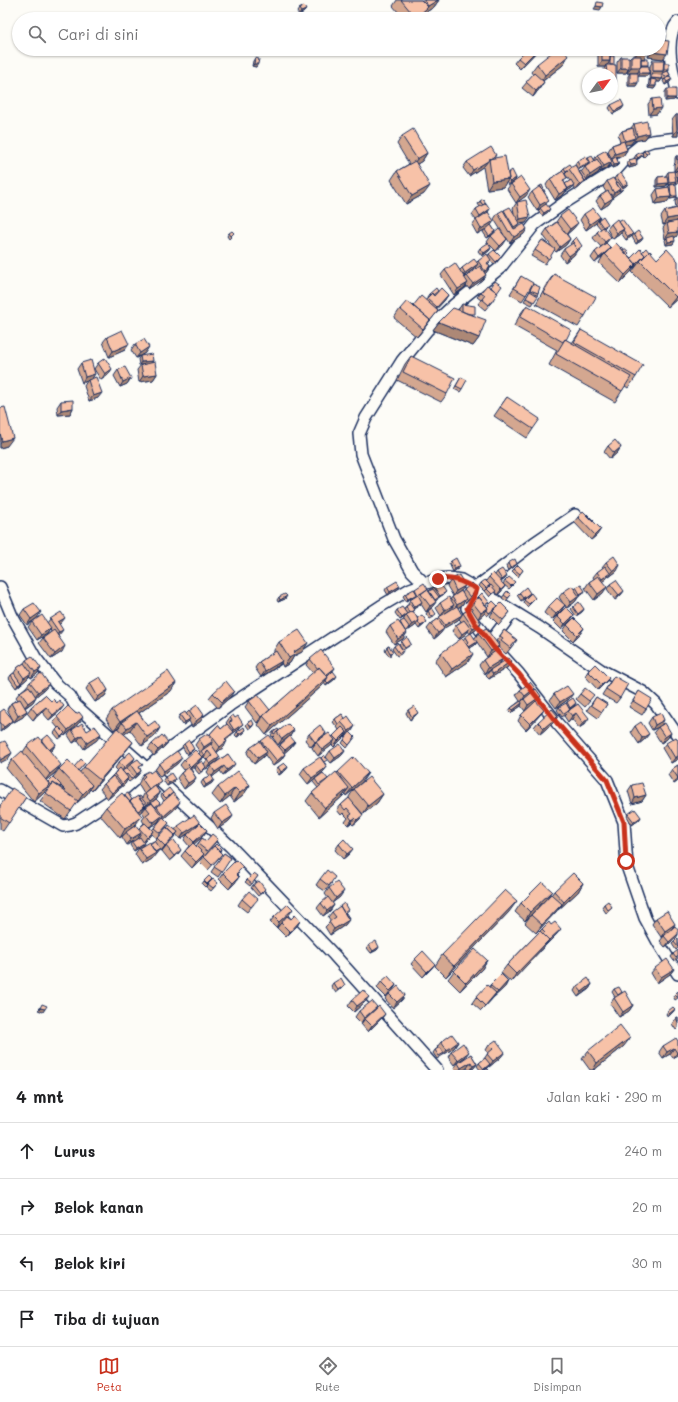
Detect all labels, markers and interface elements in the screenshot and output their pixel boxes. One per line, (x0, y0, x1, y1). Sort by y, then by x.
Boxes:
search box (12, 12, 666, 56)
icon: search (26, 23, 48, 45)
text: Cari di sini (58, 24, 139, 44)
north arrow (582, 68, 618, 104)
route end (429, 570, 447, 588)
route start (617, 852, 635, 870)
text: 4 mnt (16, 1085, 64, 1107)
text: Jalan kaki · 290 m (547, 1088, 662, 1105)
icon: ahead (16, 1140, 38, 1162)
text: Lurus (54, 1141, 95, 1161)
text: 240 m (625, 1142, 662, 1159)
icon: right (16, 1196, 38, 1218)
text: Belok kanan (54, 1197, 143, 1217)
text: 20 m (632, 1198, 662, 1215)
icon: left (16, 1252, 38, 1274)
text: Belok kiri (54, 1253, 126, 1273)
text: 30 m (632, 1254, 662, 1271)
icon: arrive (16, 1308, 38, 1330)
text: Tiba di tujuan (54, 1309, 159, 1329)
tab: Peta (97, 1355, 122, 1394)
tab: Rute (315, 1355, 340, 1394)
tab: Disimpan (533, 1355, 581, 1394)

